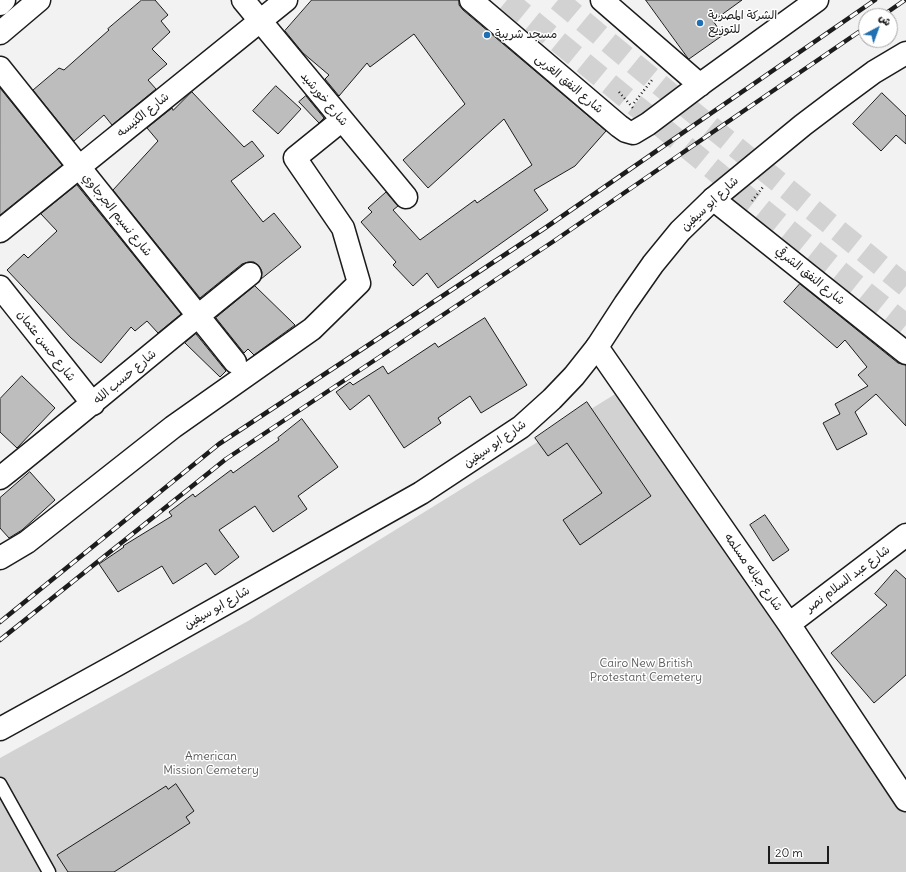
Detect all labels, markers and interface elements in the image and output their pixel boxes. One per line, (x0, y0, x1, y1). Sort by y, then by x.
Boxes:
north arrow (858, 8, 898, 48)
place label: الشركة المصرية للتوزيع (708, 9, 777, 37)
text: ش (876, 10, 894, 29)
marker: الشركة المصرية للتوزيع (695, 18, 705, 28)
place label: مسجد شريبة (495, 28, 557, 42)
marker: مسجد شريبة (482, 30, 492, 40)
street label: شارع النفق الغربى (532, 51, 606, 117)
street label: شارع خورشيد (297, 69, 351, 129)
street label: شارع الكنيسه (114, 90, 172, 140)
street label: شارع نسيم الجرجاوي (79, 171, 155, 259)
street label: شارع ابو سيفين (678, 174, 742, 234)
street label: شارع النفق الشرقي (772, 244, 848, 308)
street label: شارع حسن عثمان (14, 308, 78, 384)
street label: شارع حسب الله (91, 347, 159, 407)
street label: شارع ابو سيفين (461, 417, 529, 471)
street label: شارع جبانه مسلمه (721, 530, 785, 614)
street label: شارع عبد السلام نصر (803, 543, 893, 615)
street label: شارع ابو سيفين (182, 583, 252, 633)
park label: Cairo New British Protestant Cemetery (590, 657, 702, 685)
park label: American Mission Cemetery (163, 750, 259, 778)
scale bar (770, 838, 831, 864)
text: 20 m (775, 845, 803, 860)

